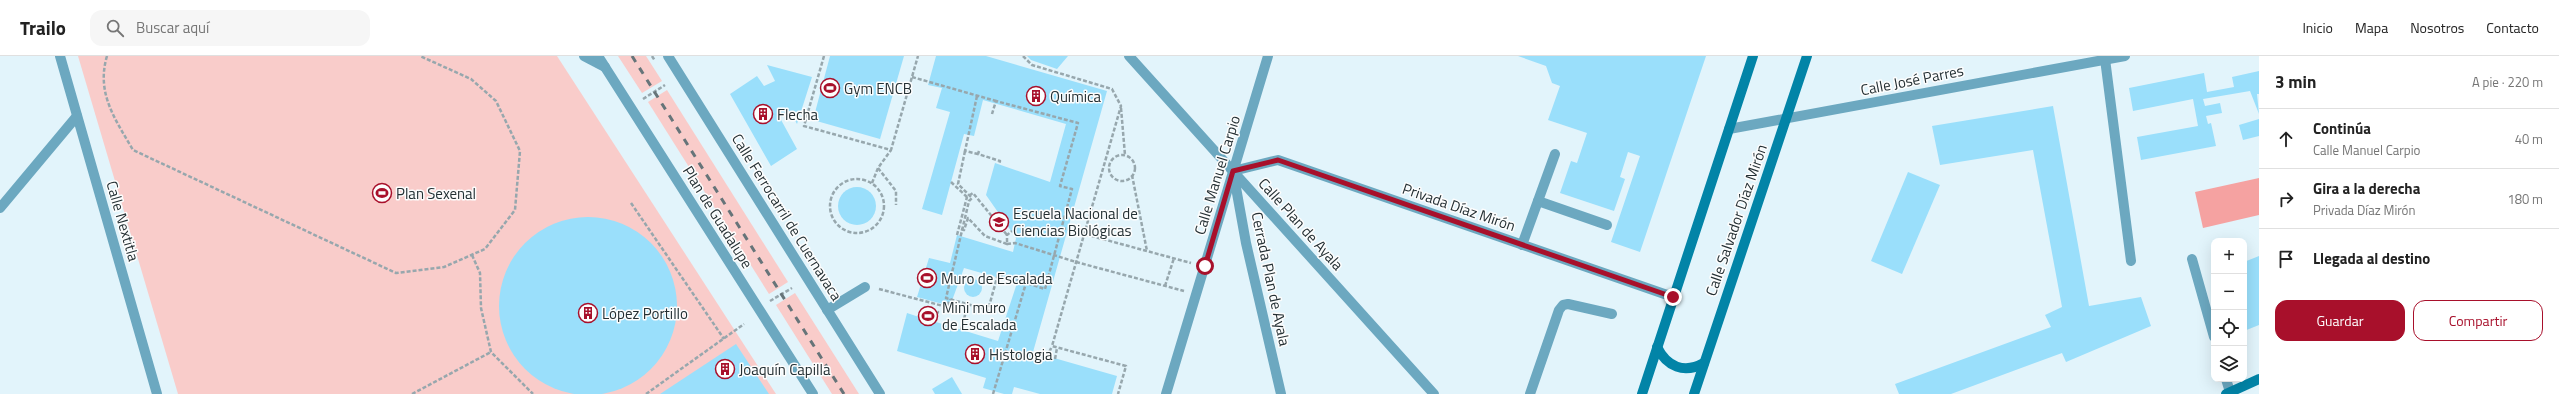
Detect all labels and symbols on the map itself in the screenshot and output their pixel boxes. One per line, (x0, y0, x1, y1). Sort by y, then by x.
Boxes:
street label: Calle José Parres (1858, 59, 1966, 101)
sports icon: Gym ENCB (819, 77, 841, 99)
place label: Gym ENCB (844, 77, 912, 100)
building icon: Química (1025, 85, 1047, 107)
place label: Química (1050, 85, 1102, 108)
building icon: Flecha (752, 103, 774, 125)
place label: Flecha (777, 103, 819, 126)
street label: Calle Manuel Carpio (1188, 112, 1246, 238)
street label: Calle Ferrocarril de Cuernavaca (726, 129, 848, 305)
street label: Calle Salvador Díaz Mirón (1699, 141, 1773, 299)
street label: Plan de Guadalupe (677, 161, 759, 273)
street label: Calle Plan de Ayala (1253, 173, 1349, 276)
street label: Privada Díaz Mirón (1399, 177, 1519, 237)
street label: Calle Nextitla (101, 178, 146, 264)
sports icon: Plan Sexenal (371, 182, 393, 204)
place label: Plan Sexenal (396, 182, 476, 205)
place label: Escuela Nacional de Ciencias Biológicas (1013, 202, 1138, 242)
street label: Cerrada Plan de Ayala (1246, 210, 1297, 349)
school or university icon: Escuela Nacional de Ciencias Biológicas (988, 211, 1010, 233)
route start (1196, 257, 1214, 275)
sports icon: Muro de Escalada (916, 267, 938, 289)
place label: Muro de Escalada (941, 267, 1053, 290)
route end (1664, 288, 1682, 306)
place label: Mini muro de Escalada (942, 296, 1017, 336)
building icon: López Portillo (577, 302, 599, 324)
place label: López Portillo (602, 302, 688, 325)
sports icon: Mini muro de Escalada (917, 305, 939, 327)
building icon: Histologia (964, 343, 986, 365)
place label: Histologia (989, 343, 1053, 366)
building icon: Joaquín Capilla (714, 358, 736, 380)
place label: Joaquín Capilla (739, 358, 831, 381)

